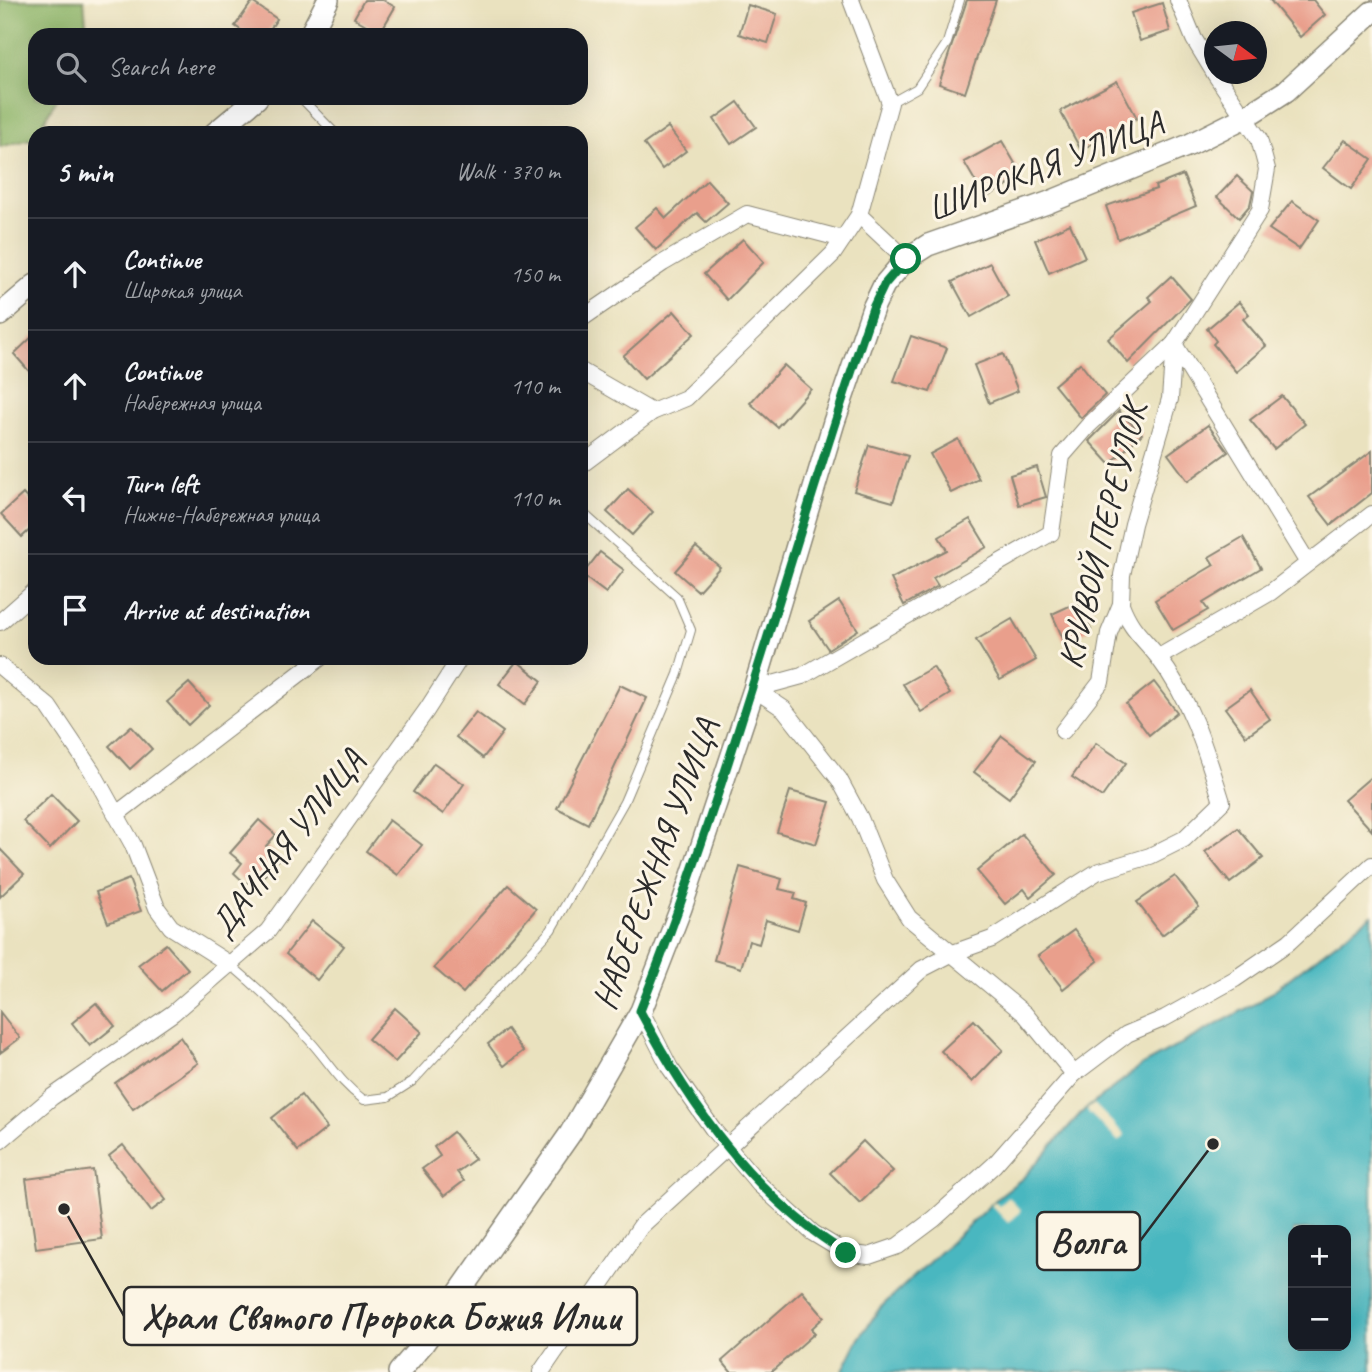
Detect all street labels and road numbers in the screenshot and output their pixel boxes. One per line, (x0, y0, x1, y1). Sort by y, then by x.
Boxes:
street label: ШИРОКАЯ УЛИЦА (921, 100, 1171, 232)
street label: КРИВОЙ ПЕРЕУЛОК (1047, 391, 1158, 673)
street label: НАБЕРЕЖНАЯ УЛИЦА (582, 711, 729, 1016)
street label: ДАЧНАЯ УЛИЦА (200, 739, 375, 946)

